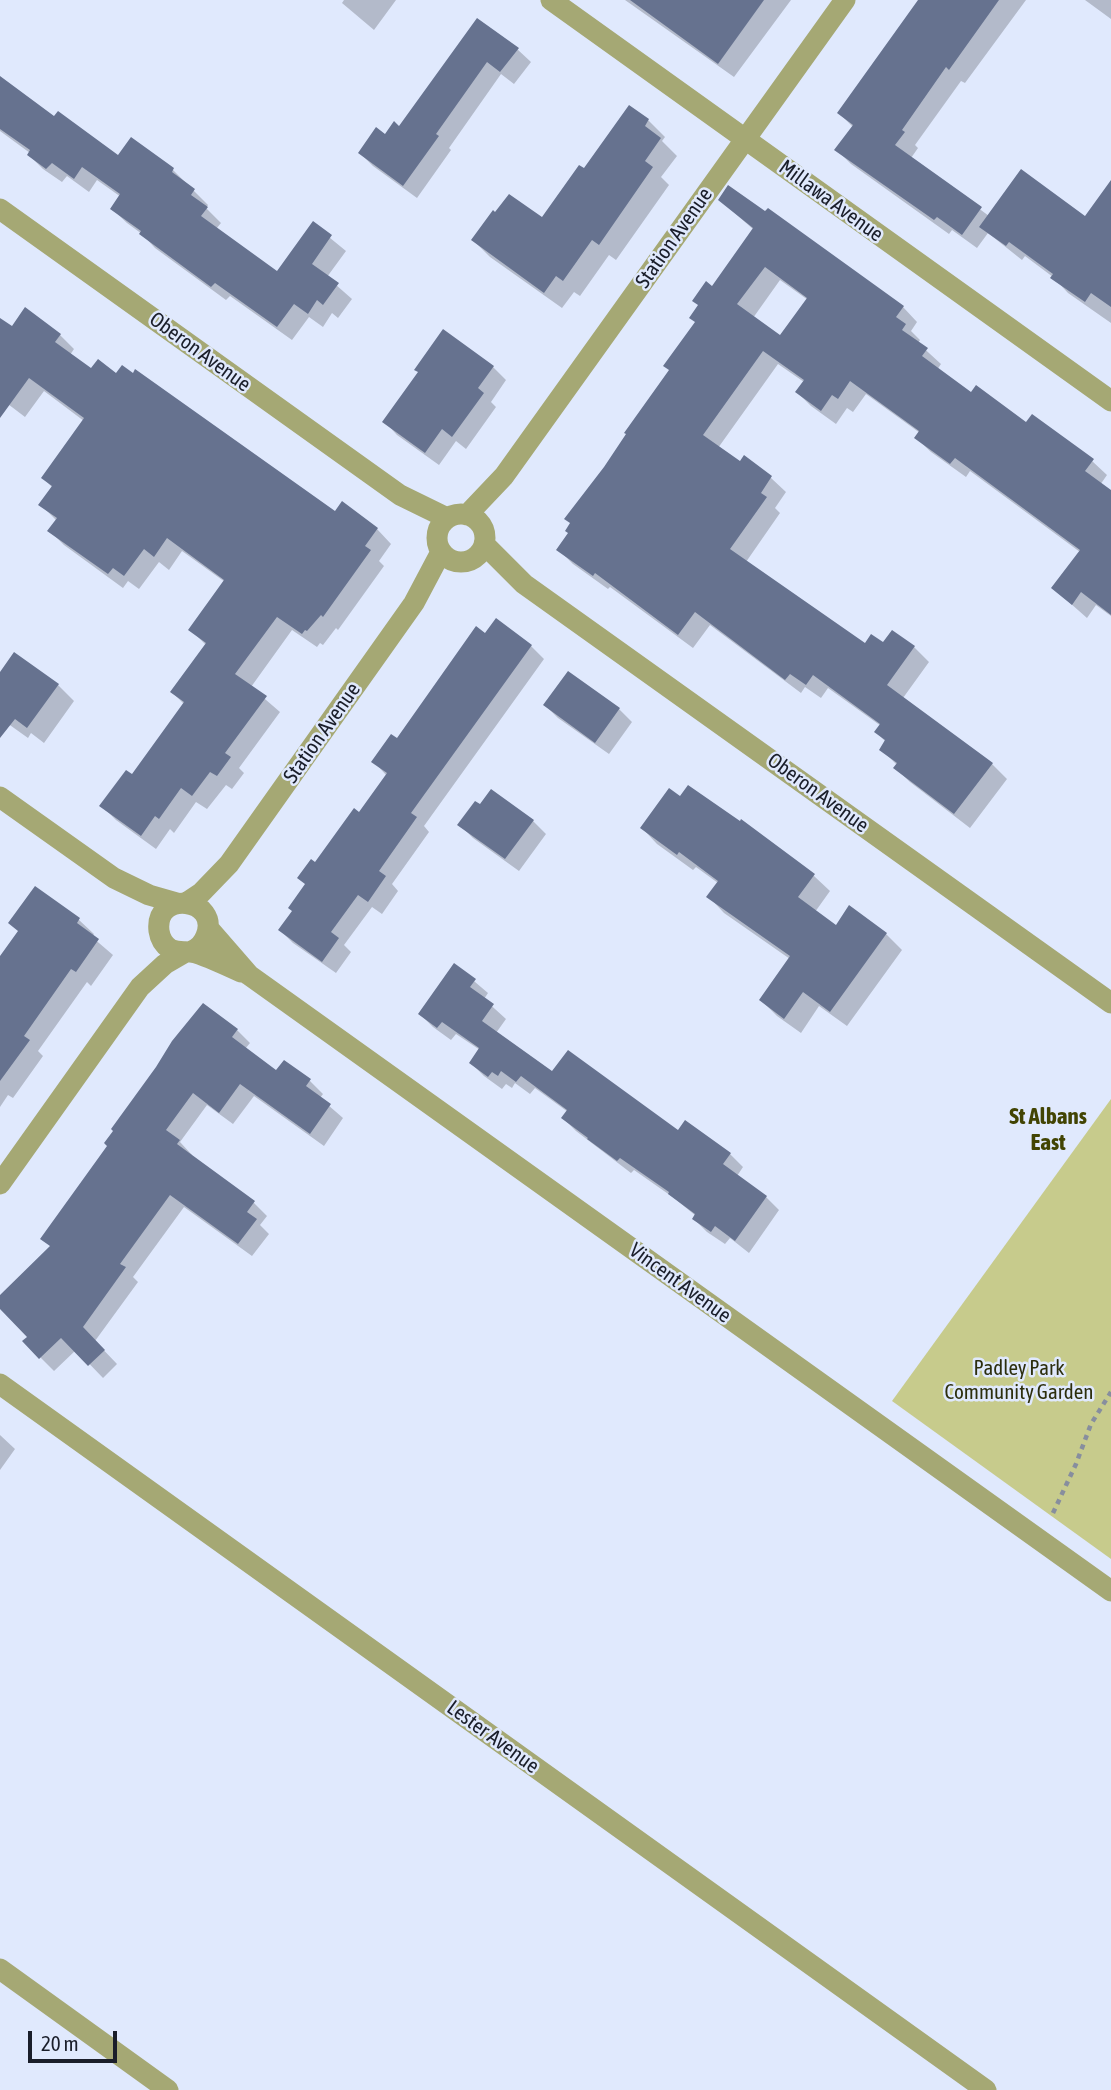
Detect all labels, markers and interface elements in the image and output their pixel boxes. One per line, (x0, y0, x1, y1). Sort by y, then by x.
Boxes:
street label: Millawa Avenue (774, 155, 888, 247)
street label: Station Avenue (630, 183, 718, 293)
street label: Oberon Avenue (144, 307, 256, 397)
street label: Station Avenue (278, 678, 366, 788)
street label: Oberon Avenue (762, 748, 874, 838)
district label: St Albans East (1009, 1103, 1087, 1157)
street label: Vincent Avenue (624, 1238, 736, 1328)
park label: Padley Park Community Garden (944, 1355, 1094, 1405)
street label: Lester Avenue (442, 1695, 544, 1779)
scale bar (32, 2016, 121, 2060)
text: 20 m (41, 2031, 79, 2055)

